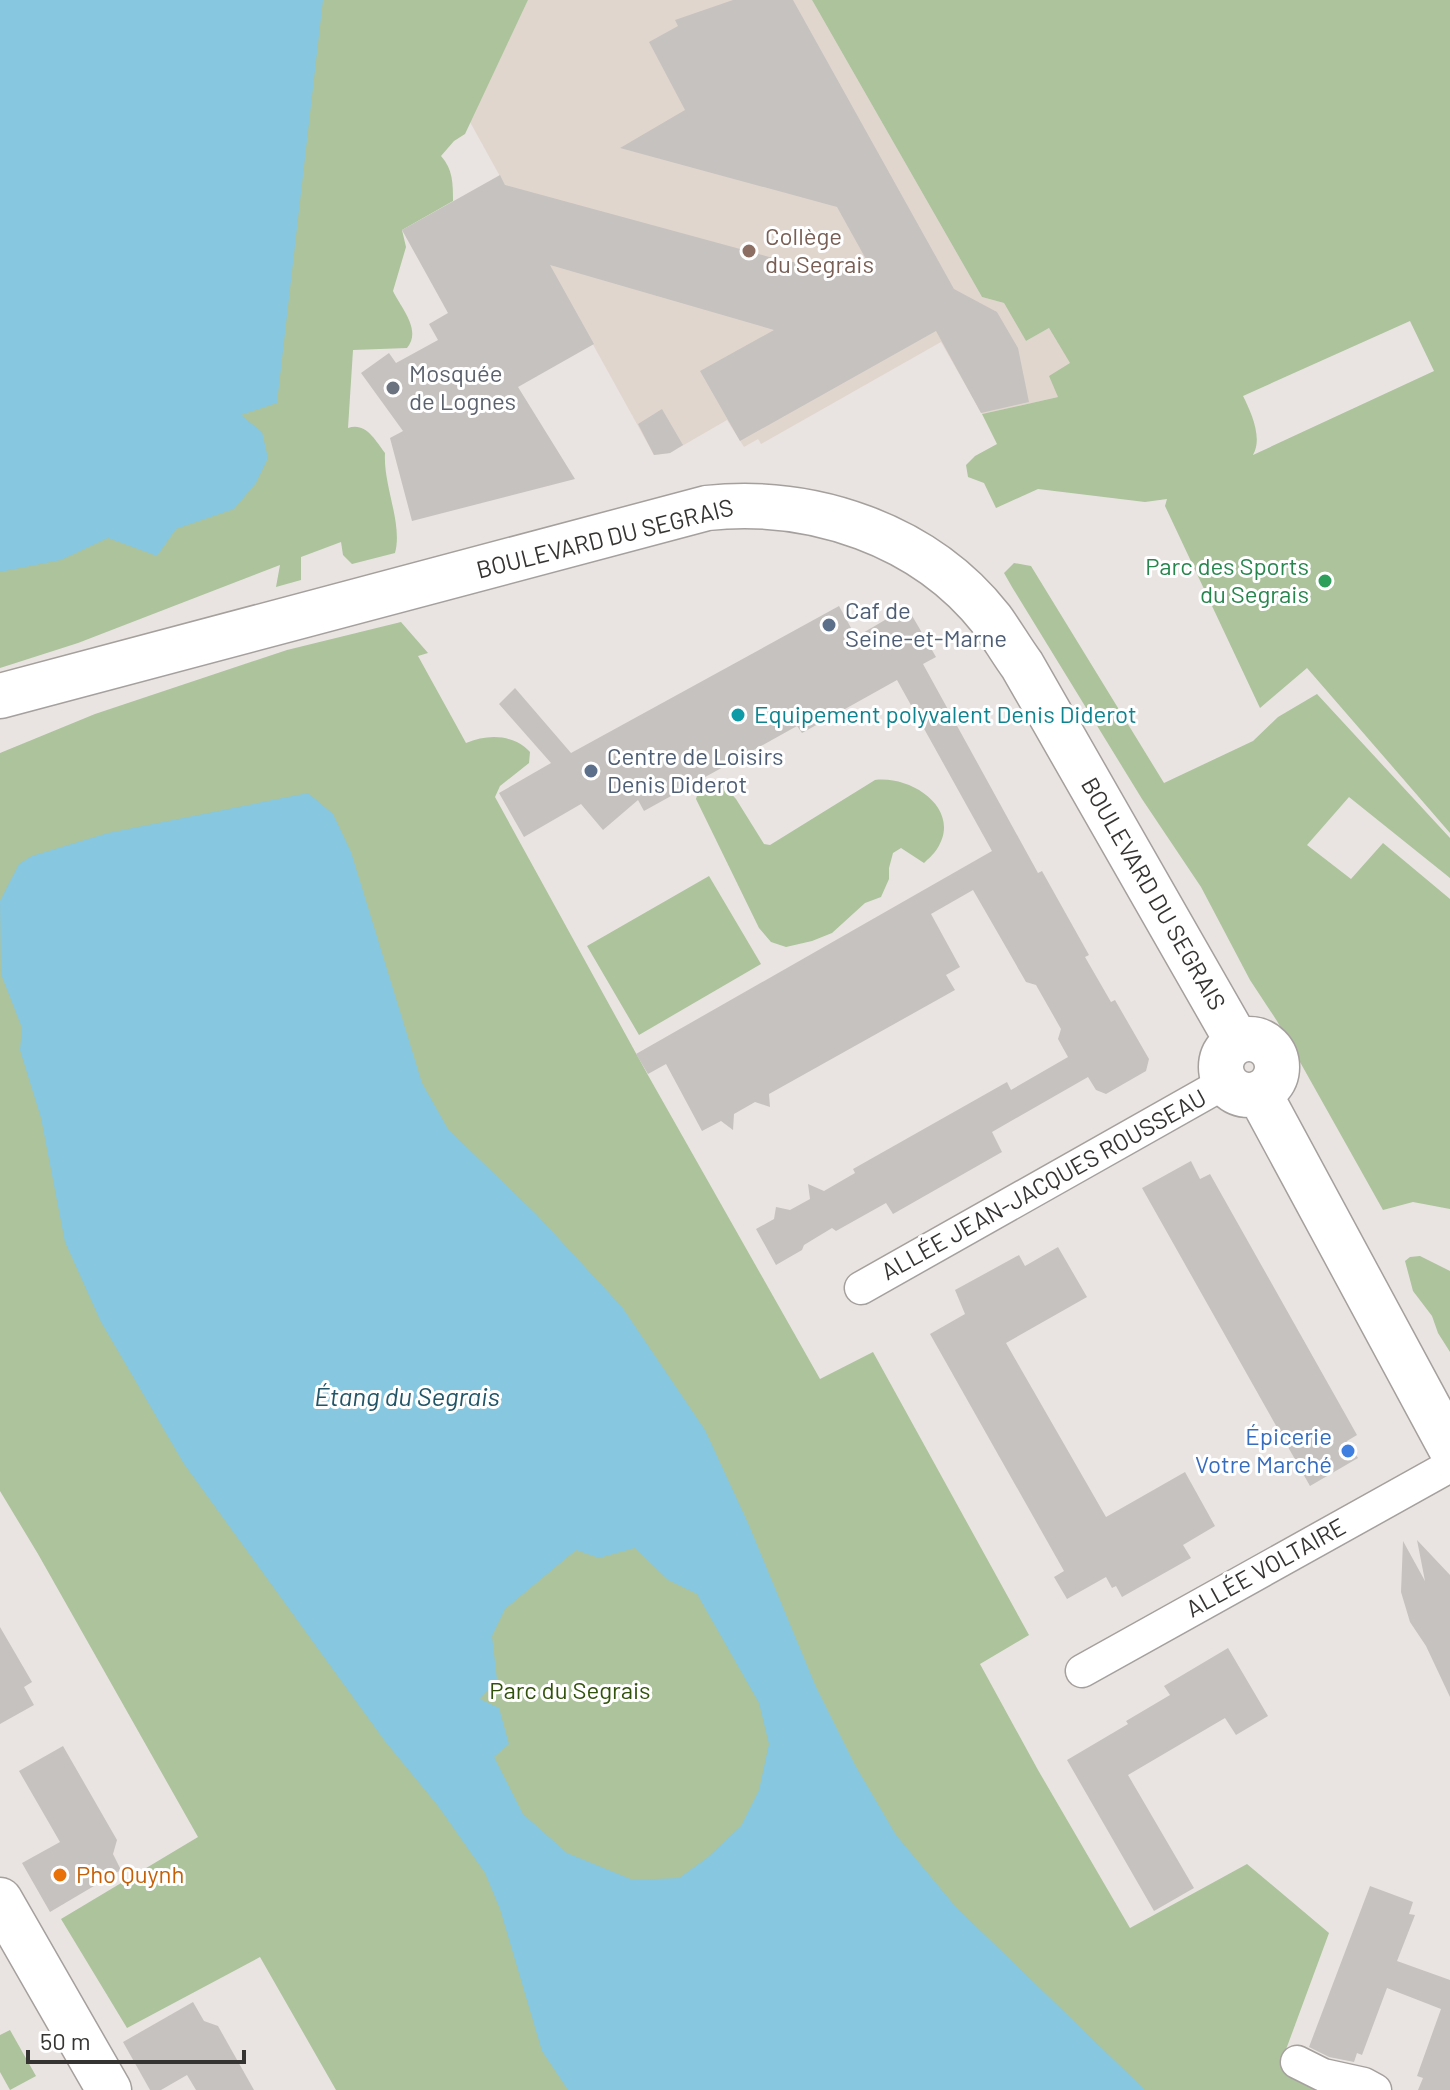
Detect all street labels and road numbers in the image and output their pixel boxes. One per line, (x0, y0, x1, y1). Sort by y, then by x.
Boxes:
street label: BOULEVARD DU SEGRAIS (473, 492, 736, 583)
street label: BOULEVARD DU SEGRAIS (1076, 772, 1233, 1015)
street label: ALLÉE JEAN-JACQUES ROUSSEAU (876, 1082, 1211, 1285)
street label: ALLÉE VOLTAIRE (1180, 1511, 1350, 1623)

